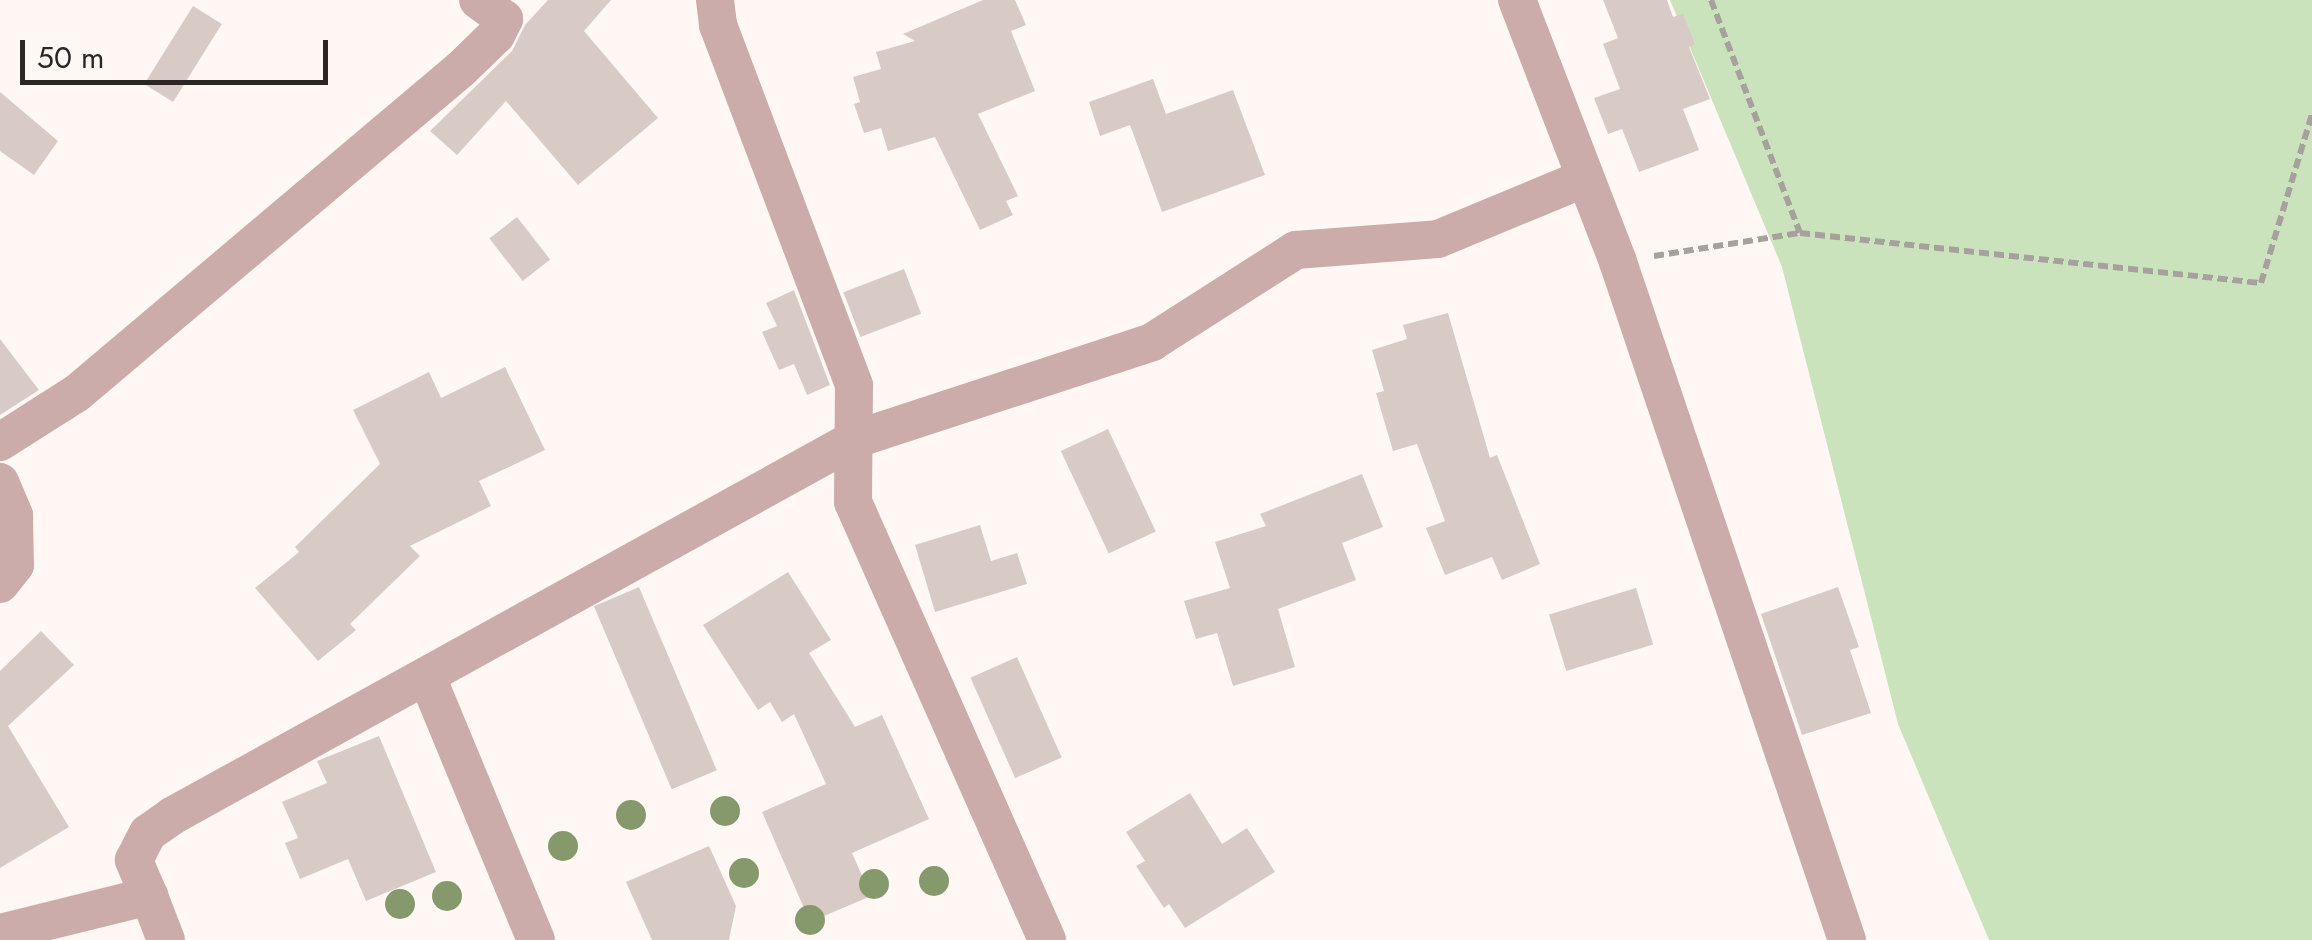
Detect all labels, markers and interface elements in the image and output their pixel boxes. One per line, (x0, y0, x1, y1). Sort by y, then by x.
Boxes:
scale bar (25, 20, 332, 82)
text: 50 m (37, 36, 104, 79)

